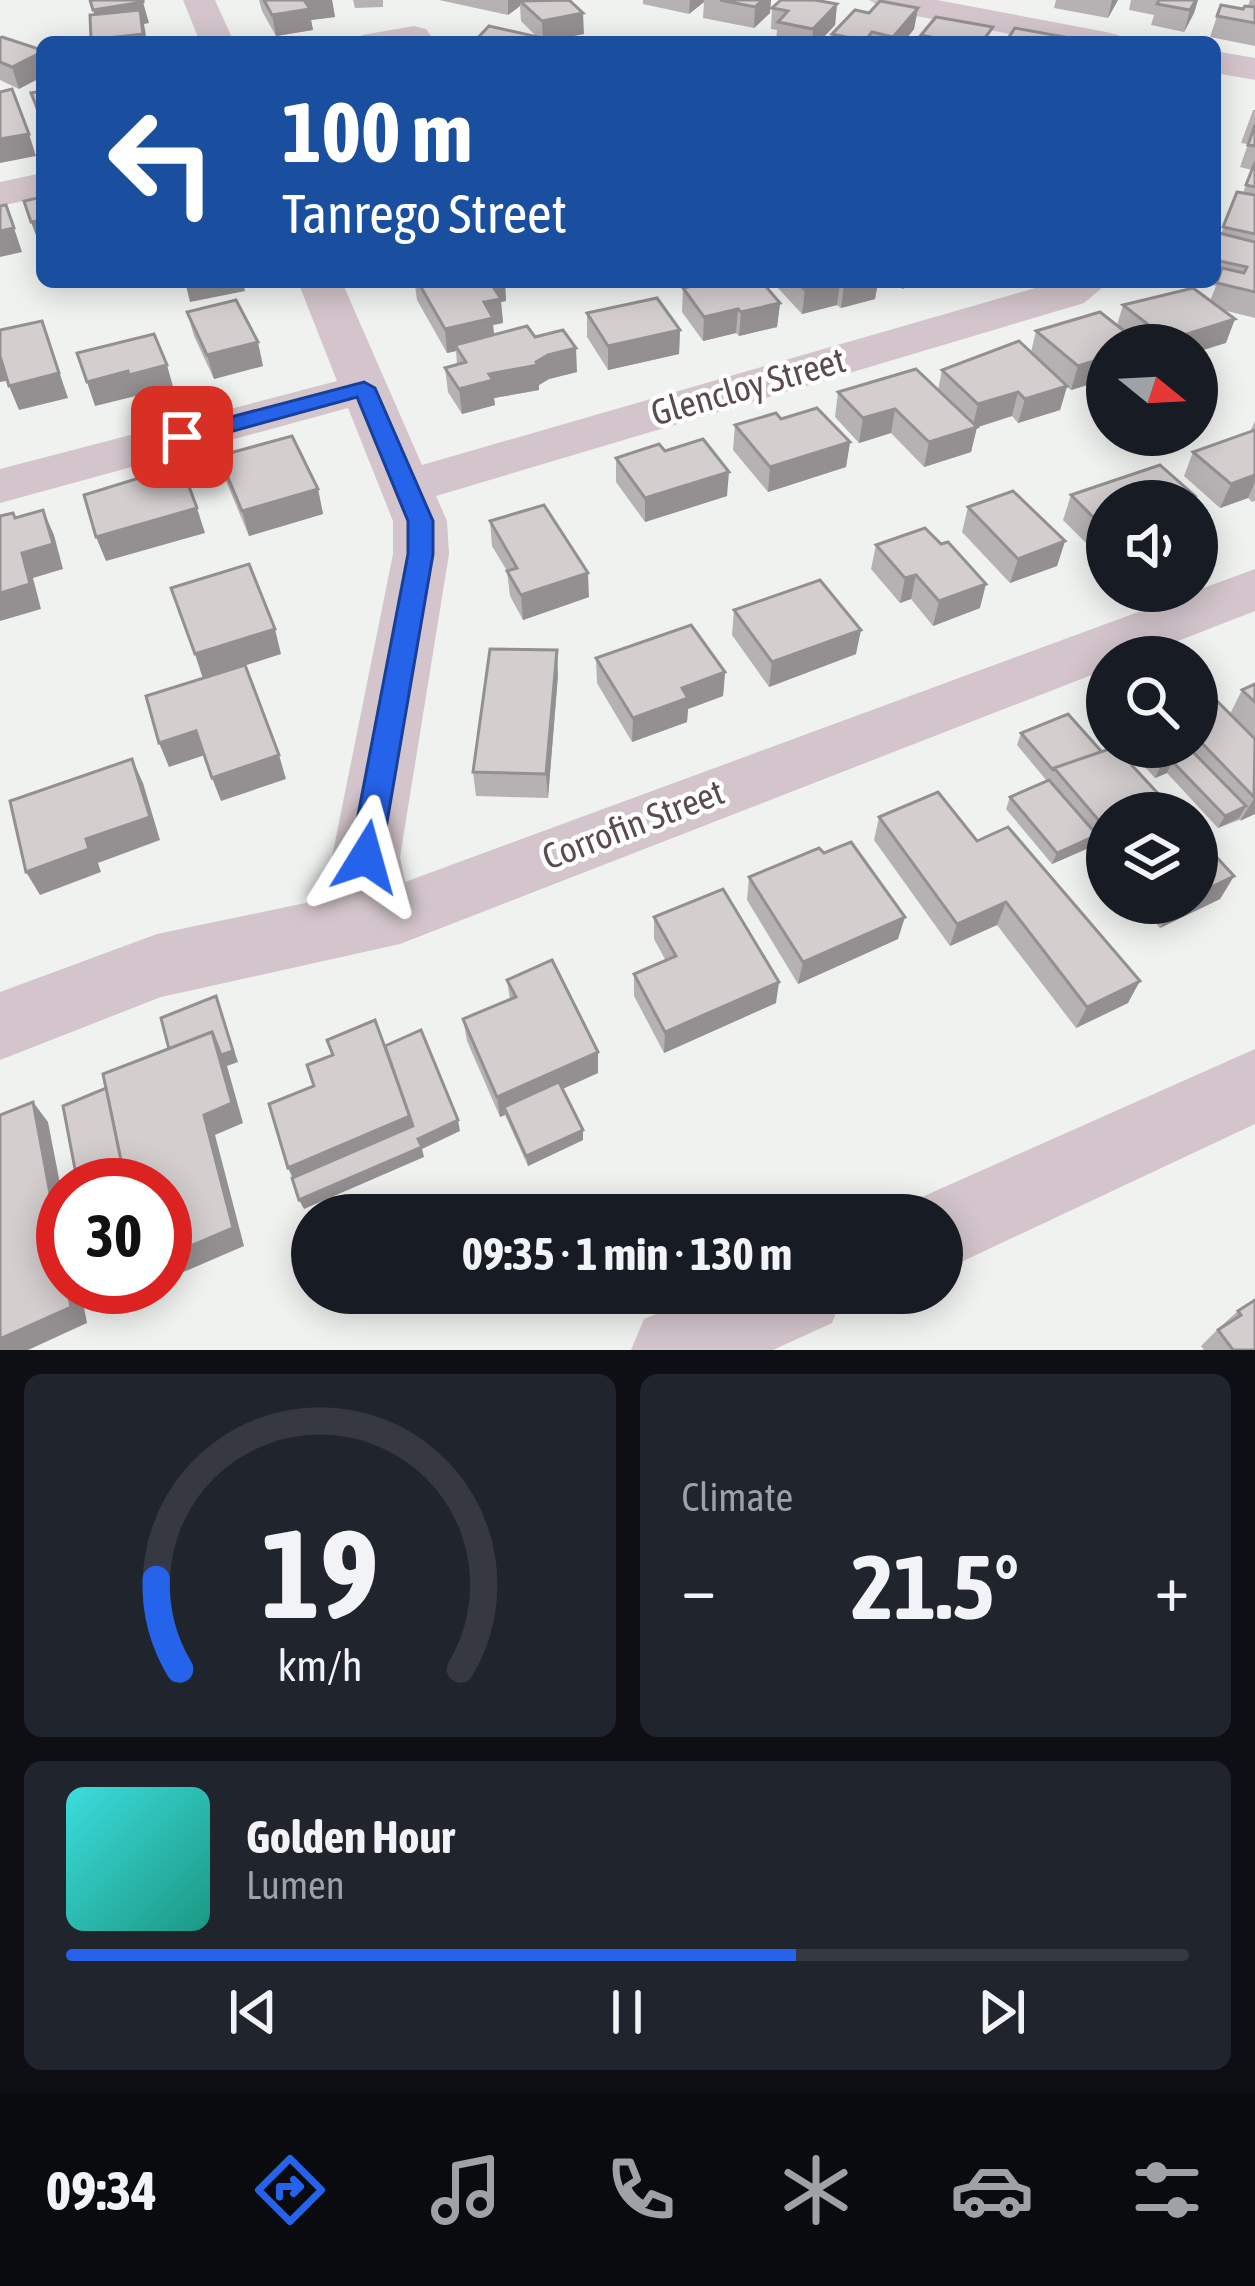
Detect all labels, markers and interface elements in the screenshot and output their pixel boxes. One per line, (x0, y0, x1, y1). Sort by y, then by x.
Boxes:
icon: left (84, 84, 240, 240)
text: 100 m (282, 84, 472, 180)
text: Tanrego Street (282, 183, 567, 244)
north arrow (1086, 324, 1218, 456)
map controls (1086, 324, 1218, 924)
street label: Glencloy Street (646, 338, 850, 434)
pin (131, 386, 233, 488)
icon: arrive (149, 404, 215, 470)
button: sound (1086, 480, 1218, 612)
button: search (1086, 636, 1218, 768)
street label: Corrofin Street (536, 770, 730, 878)
button: layers (1086, 792, 1218, 924)
position arrow (303, 794, 429, 920)
speed limit sign: 30 (36, 1158, 192, 1314)
text: 09:35 · 1 min · 130 m (462, 1228, 792, 1280)
text: Climate (682, 1475, 793, 1519)
text: 19 (261, 1501, 378, 1644)
text: 21.5° (851, 1535, 1019, 1638)
text: − (682, 1549, 716, 1625)
text: + (1155, 1549, 1189, 1625)
text: km/h (277, 1640, 362, 1689)
text: Golden Hour (246, 1811, 455, 1863)
text: Lumen (246, 1863, 345, 1907)
icon: previous (220, 1979, 286, 2045)
icon: pause (594, 1979, 660, 2045)
icon: next (969, 1979, 1035, 2045)
icon: directions (248, 2148, 332, 2232)
icon: music (424, 2148, 508, 2232)
icon: phone (599, 2148, 683, 2232)
icon: climate (774, 2148, 858, 2232)
icon: car (950, 2148, 1034, 2232)
icon: filters (1125, 2148, 1209, 2232)
text: 09:34 (46, 2160, 157, 2221)

